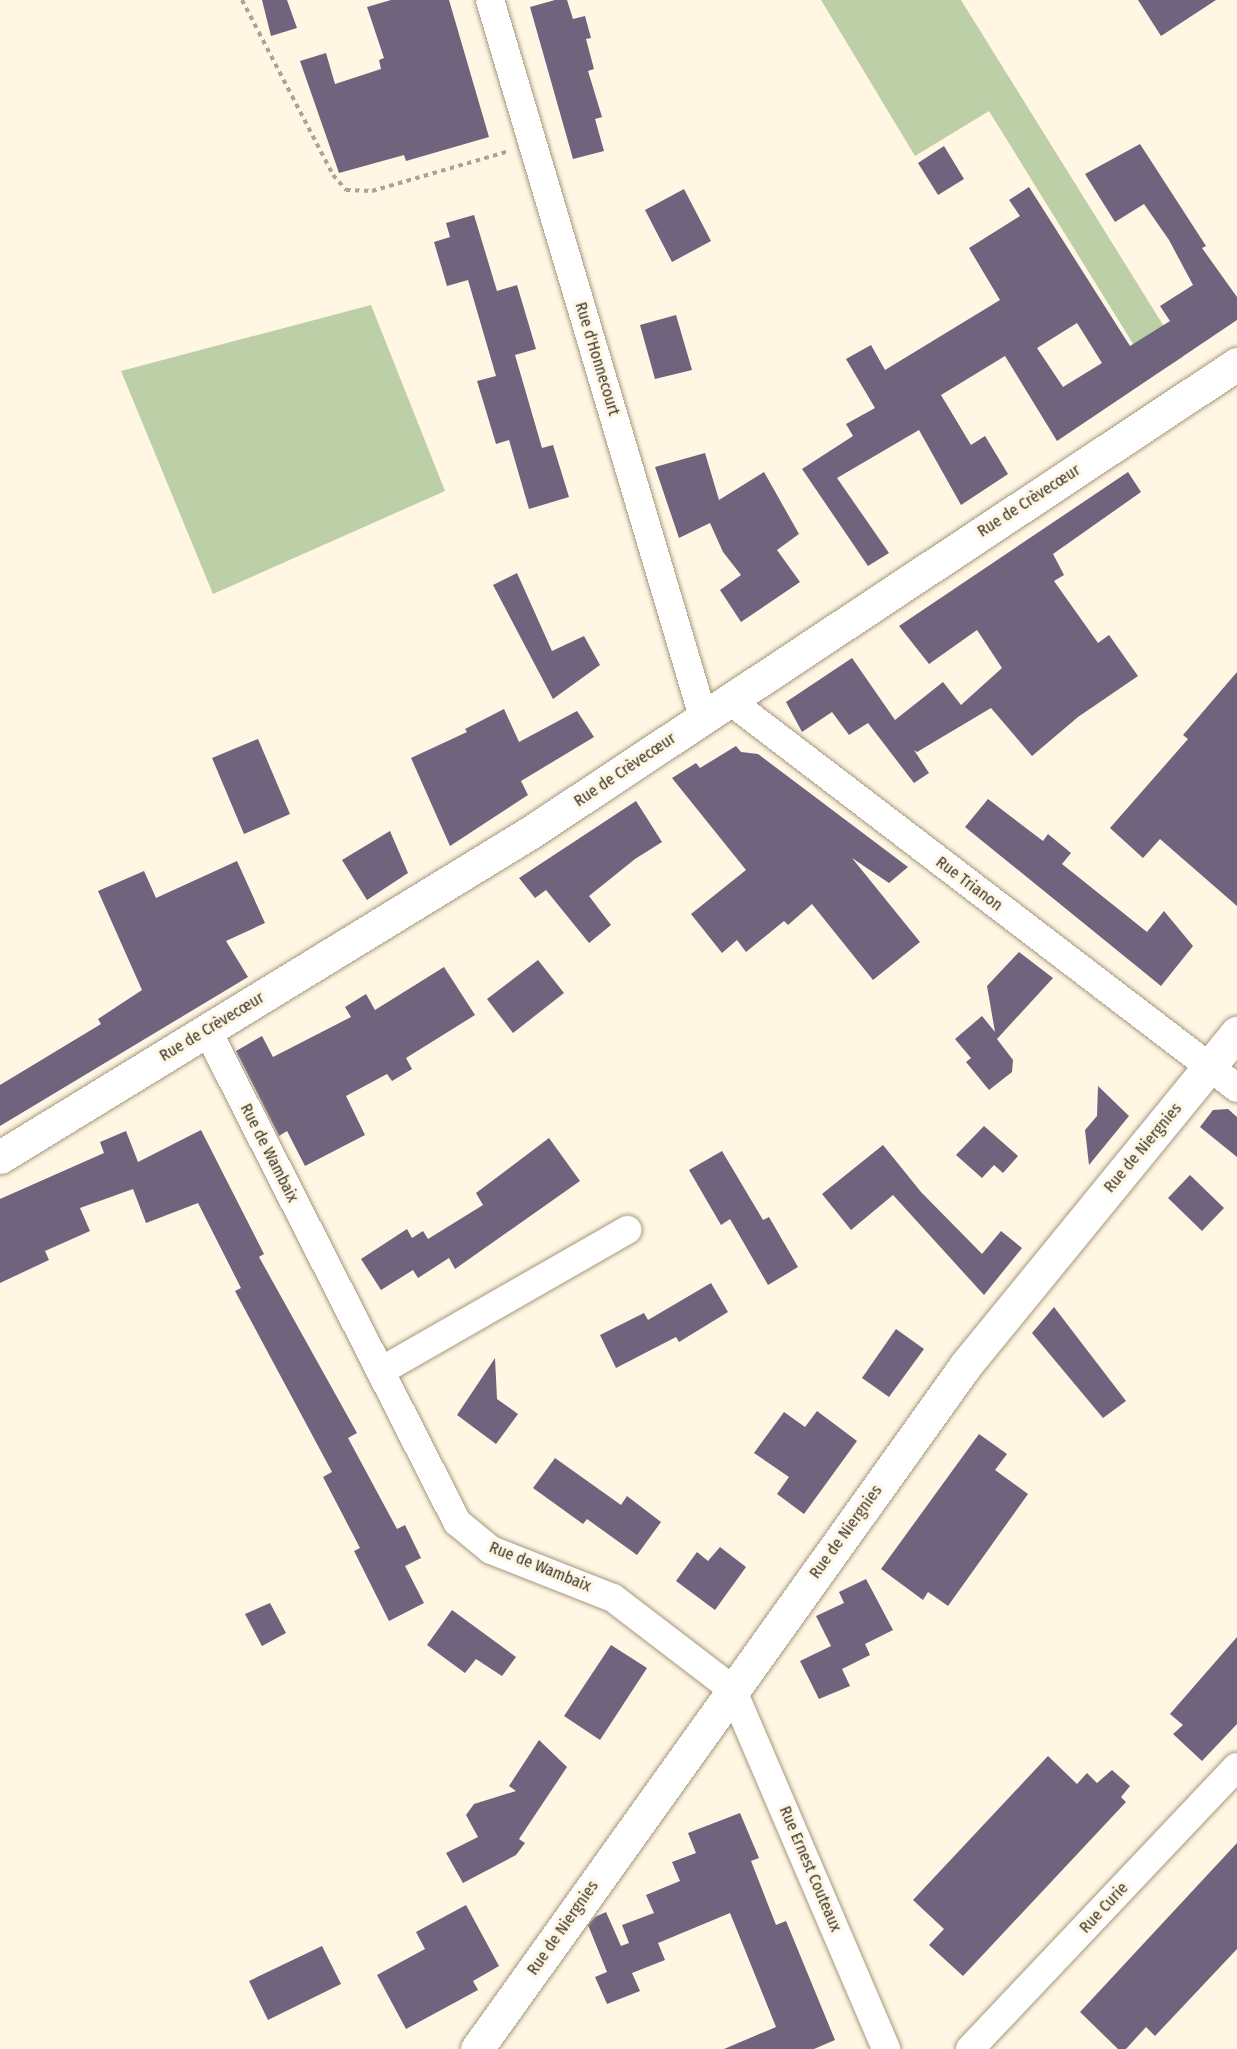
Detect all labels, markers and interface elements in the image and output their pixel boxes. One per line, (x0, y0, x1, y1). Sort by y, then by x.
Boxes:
street label: Rue d'Honnecourt (571, 300, 623, 418)
street label: Rue de Crèvecœur (974, 461, 1084, 541)
street label: Rue de Crèvecœur (570, 729, 680, 811)
street label: Rue Trianon (932, 853, 1006, 915)
street label: Rue de Crèvecœur (156, 988, 268, 1066)
street label: Rue de Niergnies (1100, 1099, 1186, 1197)
street label: Rue de Wambaix (236, 1101, 302, 1205)
street label: Rue de Niergnies (806, 1482, 886, 1582)
street label: Rue de Wambaix (486, 1538, 594, 1596)
street label: Rue Ernest Couteaux (775, 1803, 845, 1935)
street label: Rue de Niergnies (523, 1877, 603, 1979)
street label: Rue Curie (1076, 1879, 1132, 1937)

